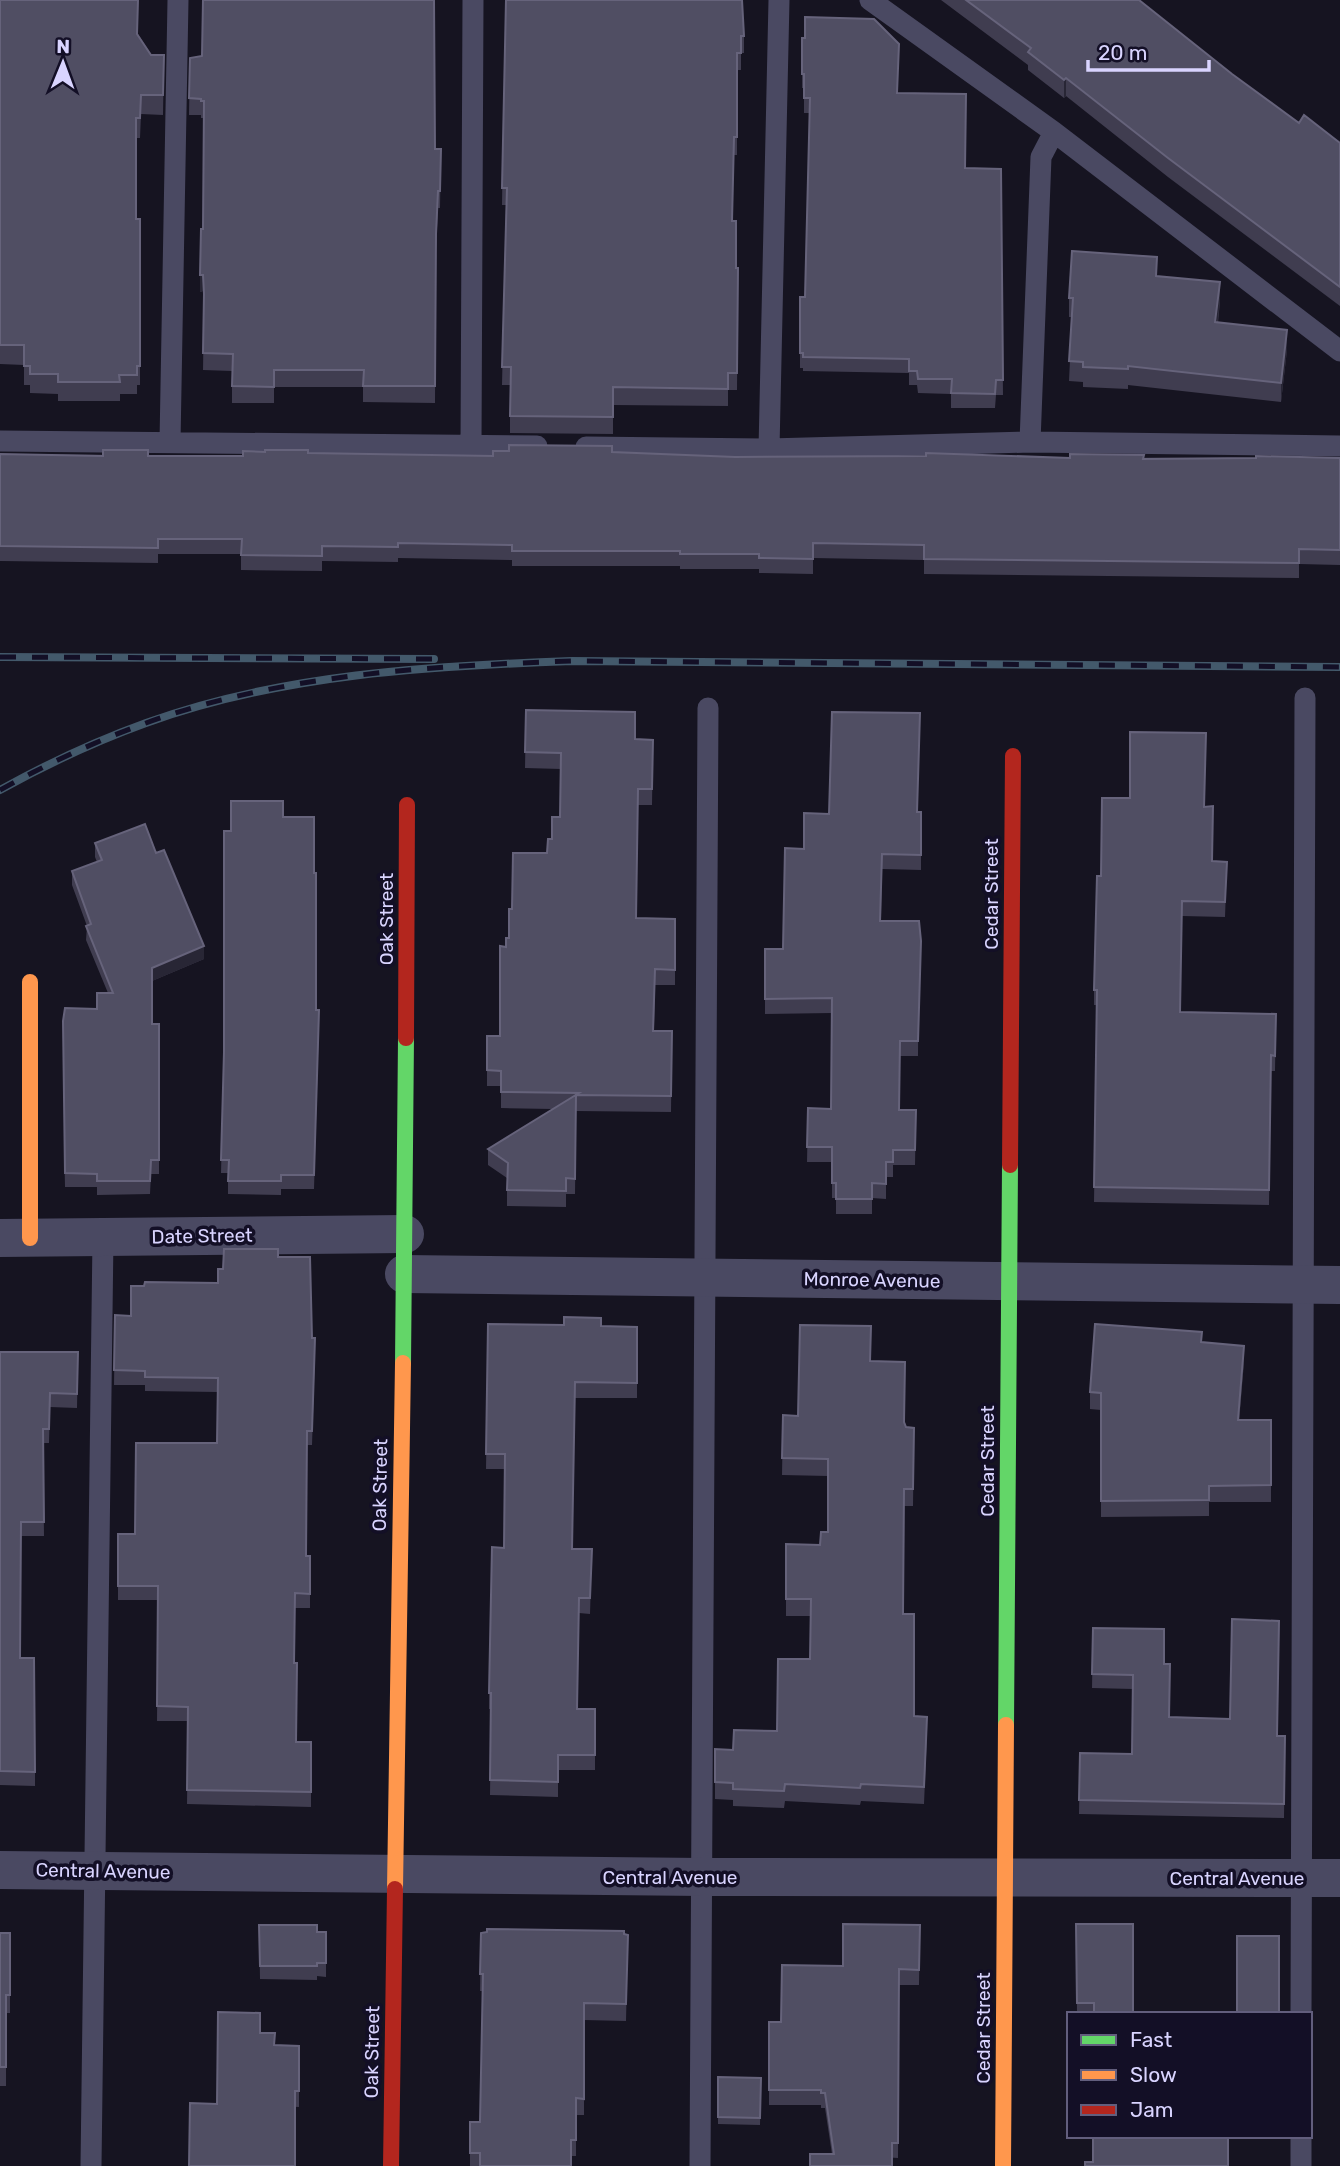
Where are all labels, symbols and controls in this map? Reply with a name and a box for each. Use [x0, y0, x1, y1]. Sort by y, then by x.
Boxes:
north arrow [28, 28, 98, 98]
scale bar [1088, 28, 1209, 72]
text: N [56, 35, 70, 58]
text: 20 m [1098, 40, 1147, 65]
street label: Cedar Street [980, 838, 1003, 950]
street label: Oak Street [375, 872, 398, 965]
street label: Date Street [151, 1224, 253, 1248]
street label: Monroe Avenue [803, 1267, 941, 1293]
street label: Cedar Street [976, 1405, 999, 1517]
street label: Oak Street [368, 1438, 392, 1531]
street label: Central Avenue [35, 1858, 171, 1884]
street label: Central Avenue [603, 1866, 737, 1889]
street label: Central Avenue [1170, 1867, 1304, 1890]
street label: Cedar Street [972, 1972, 995, 2084]
street label: Oak Street [360, 2005, 384, 2098]
legend [1067, 2012, 1312, 2138]
text: Fast [1130, 2027, 1172, 2052]
text: Slow [1130, 2062, 1177, 2087]
text: Jam [1130, 2097, 1174, 2122]

